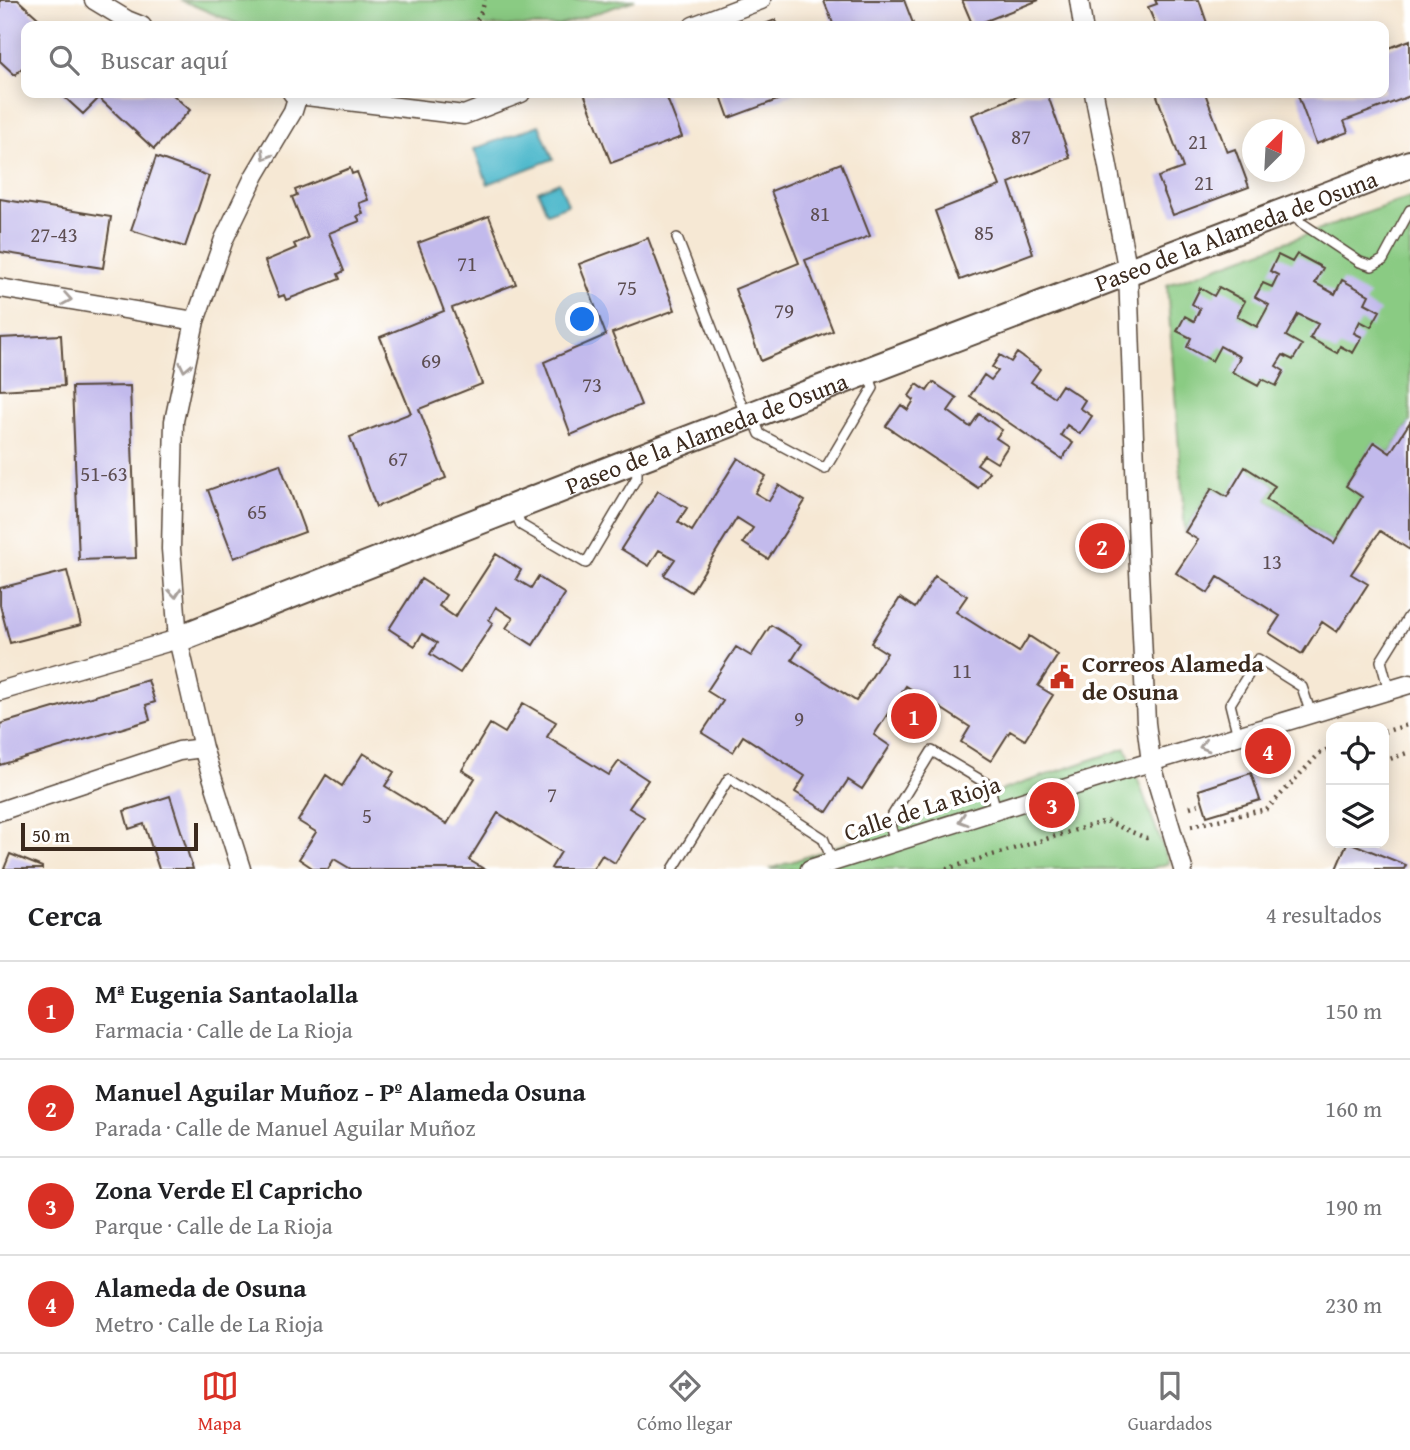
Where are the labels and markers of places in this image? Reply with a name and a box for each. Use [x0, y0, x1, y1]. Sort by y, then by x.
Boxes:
pin: 2 [1079, 520, 1125, 572]
place label: Correos Alameda de Osuna [1082, 646, 1264, 709]
public building icon: Correos Alameda de Osuna [1048, 663, 1076, 691]
pin: 1 [891, 690, 937, 742]
pin: 4 [1245, 725, 1291, 777]
pin: 3 [1029, 779, 1075, 831]

